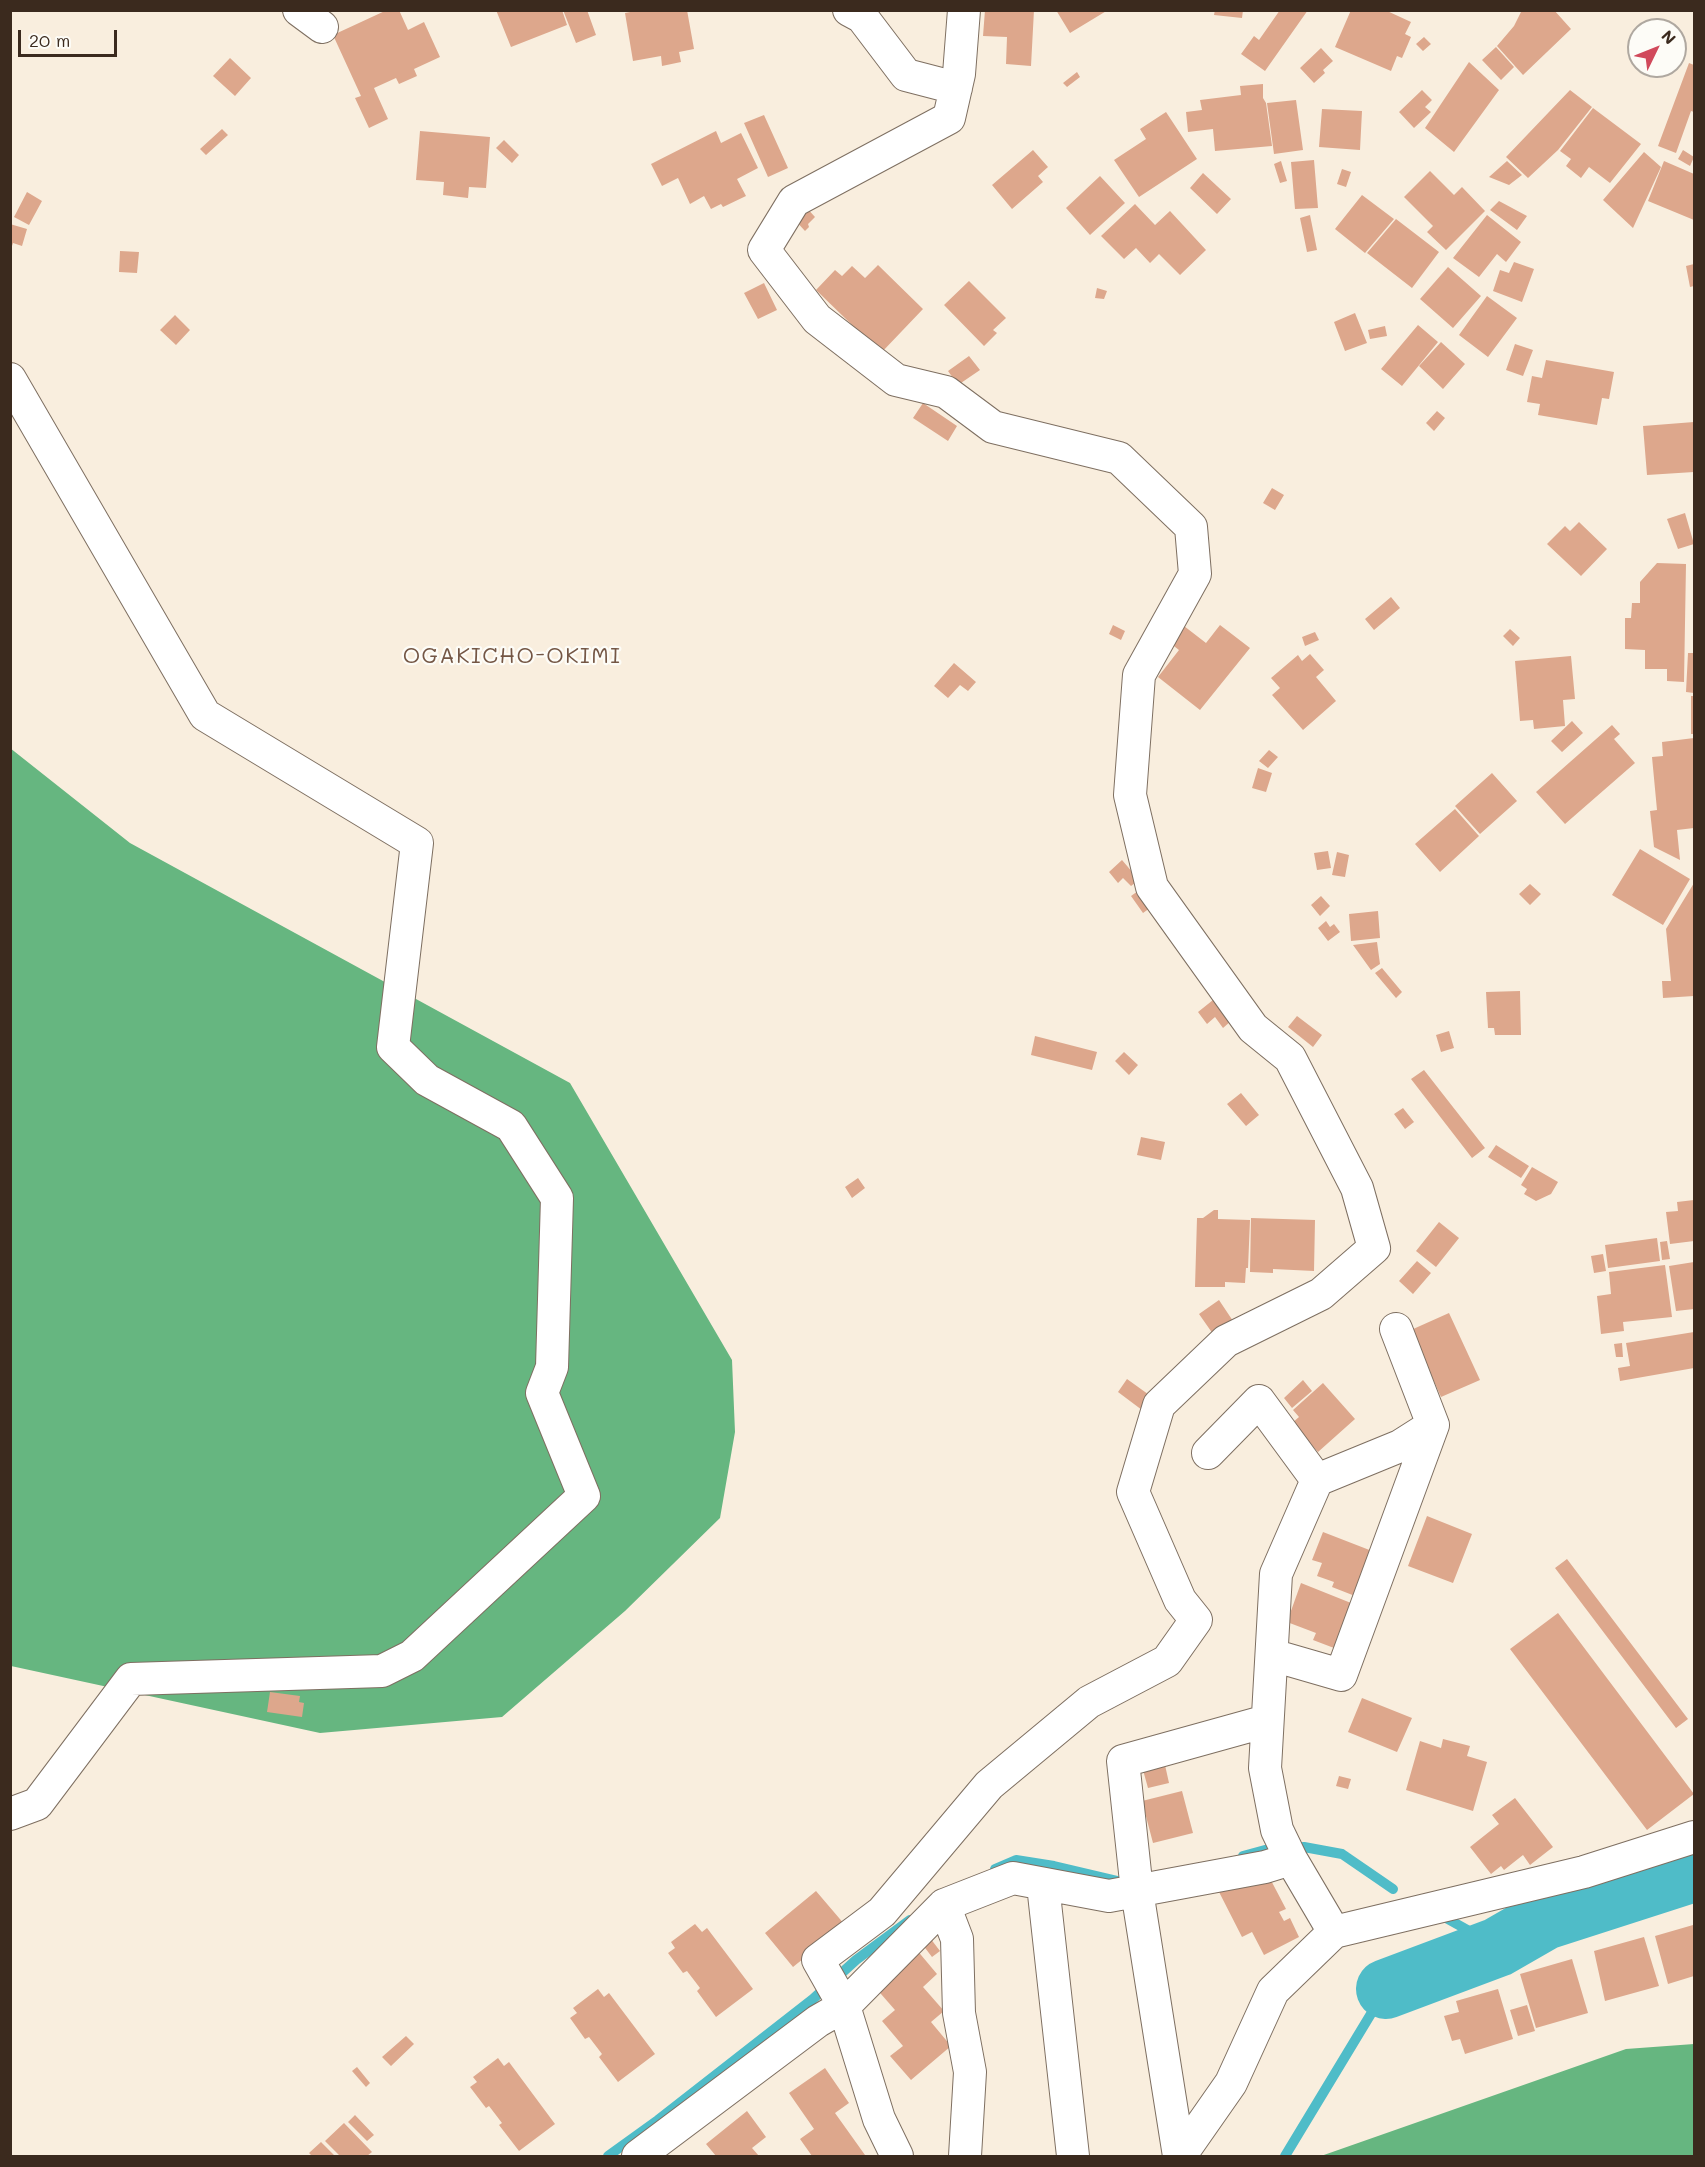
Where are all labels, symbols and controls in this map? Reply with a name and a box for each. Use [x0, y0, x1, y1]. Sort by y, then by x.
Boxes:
scale bar [21, 18, 120, 56]
north arrow [1627, 18, 1687, 78]
text: N [1657, 25, 1681, 48]
text: 20 m [29, 28, 70, 52]
district label: OGAKICHO-OKIMI [403, 643, 621, 669]

